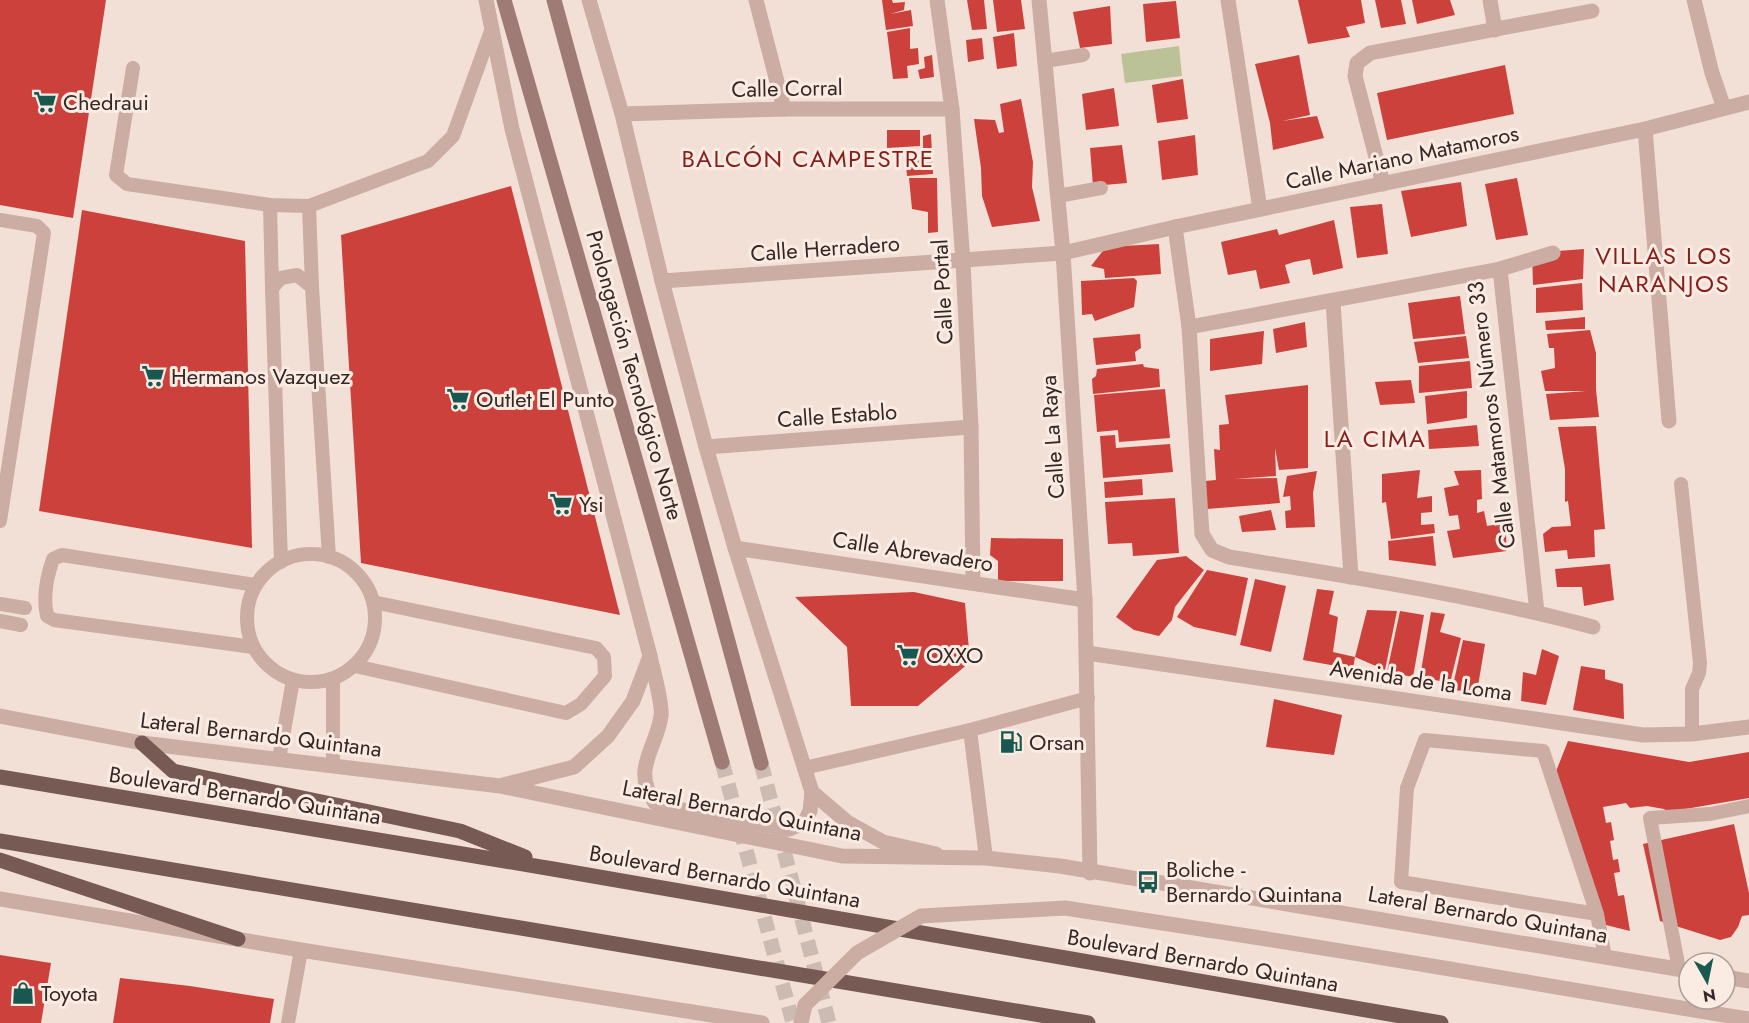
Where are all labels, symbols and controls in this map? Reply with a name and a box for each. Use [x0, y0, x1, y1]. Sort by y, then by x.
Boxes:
street label: Calle Corral [731, 71, 843, 105]
place label: Chedraui [63, 86, 149, 118]
supermarket icon: Chedraui [32, 89, 58, 115]
street label: Calle Mariano Matamoros [1282, 117, 1522, 197]
district label: BALCÓN CAMPESTRE [682, 141, 934, 176]
street label: Prolongación Tecnológico Norte [578, 226, 692, 524]
street label: Calle Herradero [749, 227, 901, 269]
street label: Calle Portal [923, 238, 961, 346]
district label: VILLAS LOS NARANJOS [1595, 238, 1733, 301]
street label: Calle Matamoros Número 33 [1459, 280, 1523, 550]
place label: Hermanos Vazquez [171, 360, 350, 392]
supermarket icon: Hermanos Vazquez [140, 363, 166, 389]
street label: Calle La Raya [1032, 374, 1072, 500]
place label: Outlet El Punto [476, 383, 614, 415]
supermarket icon: Outlet El Punto [445, 386, 471, 412]
street label: Calle Establo [776, 395, 898, 435]
district label: LA CIMA [1324, 421, 1426, 456]
place label: Ysi [579, 488, 604, 520]
supermarket icon: Ysi [548, 491, 574, 517]
street label: Calle Abrevadero [830, 522, 996, 580]
place label: OXXO [926, 639, 983, 671]
supermarket icon: OXXO [895, 642, 921, 668]
street label: Avenida de la Loma [1328, 651, 1514, 709]
street label: Lateral Bernardo Quintana [138, 703, 384, 765]
place label: Orsan [1029, 726, 1085, 758]
fuel station icon: Orsan [998, 729, 1024, 755]
street label: Boulevard Bernardo Quintana [107, 758, 383, 832]
street label: Lateral Bernardo Quintana [620, 771, 864, 849]
street label: Boulevard Bernardo Quintana [587, 836, 863, 916]
place label: Boliche - Bernardo Quintana [1166, 853, 1342, 910]
bus stop icon: Boliche - Bernardo Quintana [1135, 869, 1161, 895]
street label: Lateral Bernardo Quintana [1366, 877, 1610, 951]
street label: Boulevard Bernardo Quintana [1065, 920, 1341, 1000]
north arrow [1677, 951, 1737, 1011]
place label: Toyota [41, 977, 98, 1009]
shop icon: Toyota [10, 980, 36, 1006]
text: N [1701, 983, 1717, 1008]

